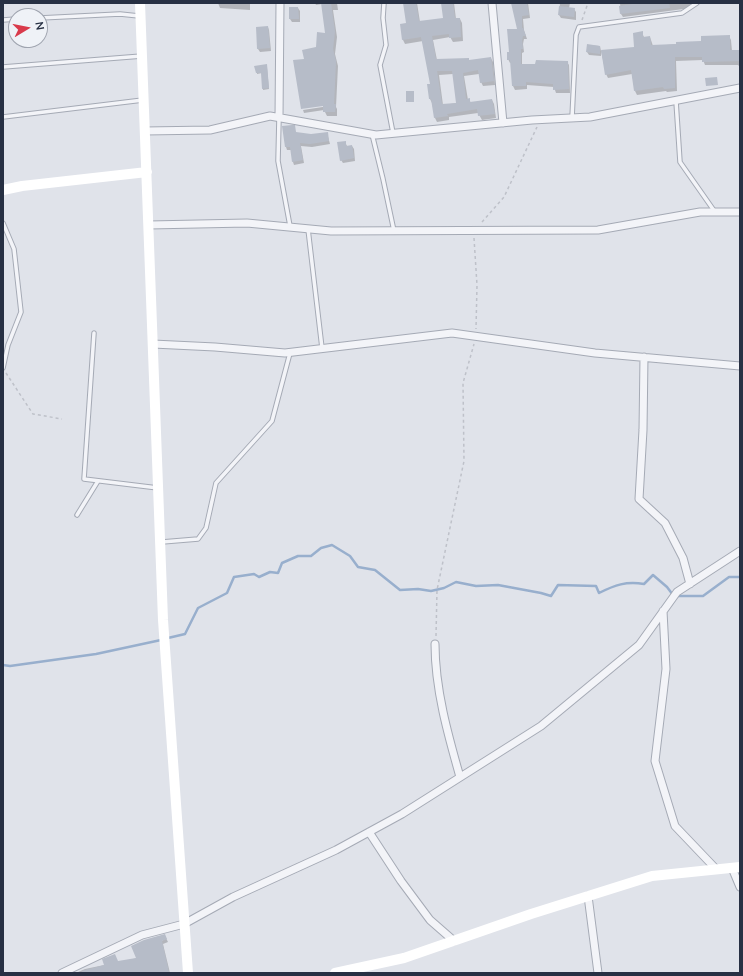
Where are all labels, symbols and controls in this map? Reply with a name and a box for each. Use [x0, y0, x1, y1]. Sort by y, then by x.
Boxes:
north arrow [8, 8, 48, 48]
text: N [31, 21, 47, 31]

